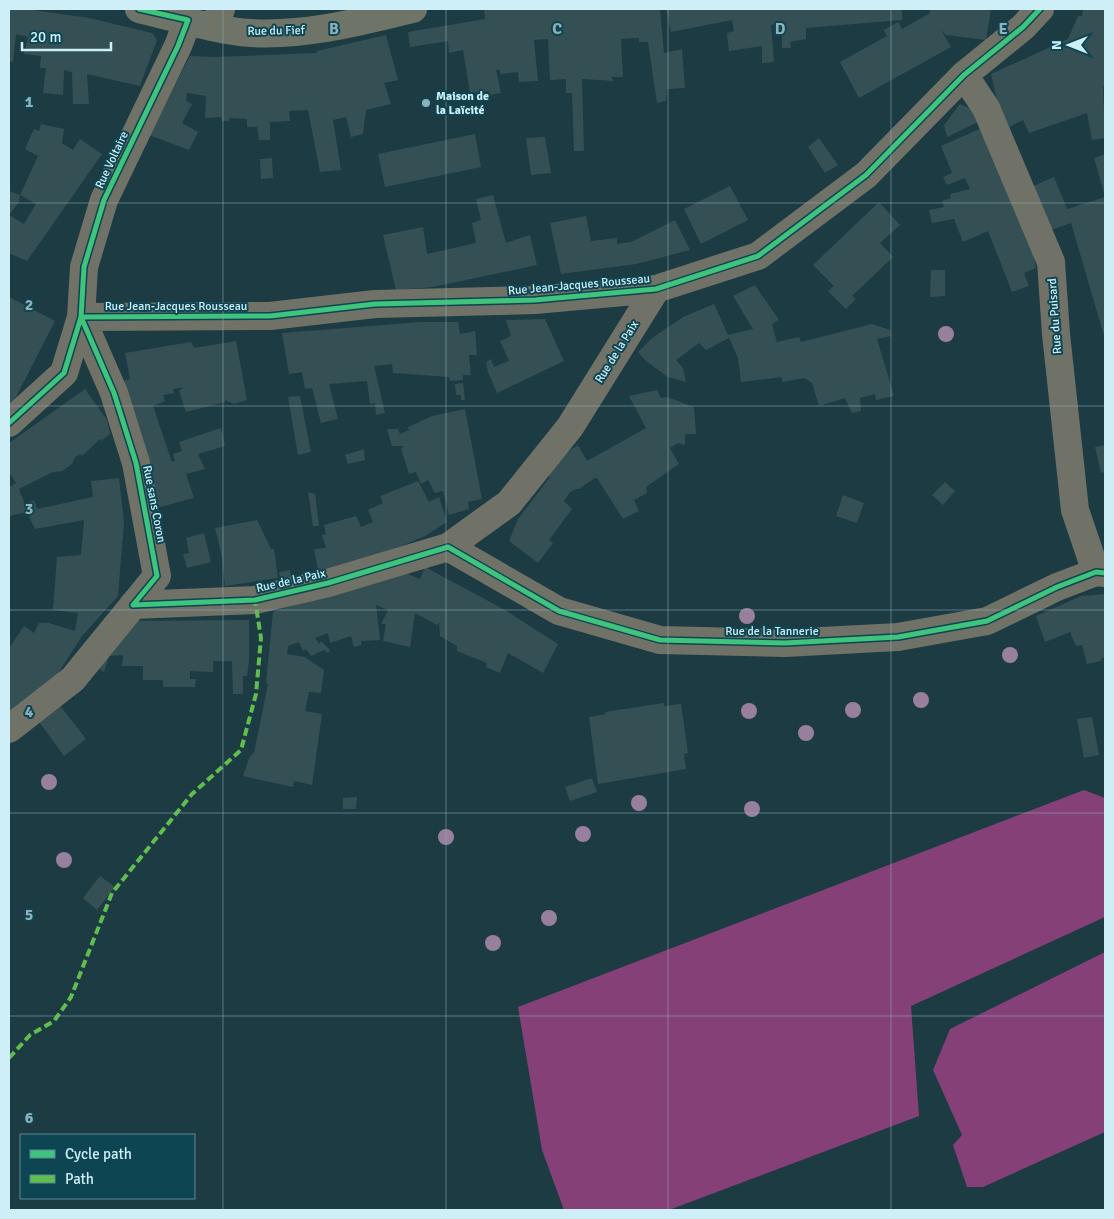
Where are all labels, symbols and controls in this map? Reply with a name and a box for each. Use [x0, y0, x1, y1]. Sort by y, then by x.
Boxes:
text: B [329, 19, 339, 39]
text: C [552, 19, 562, 39]
text: D [775, 19, 786, 39]
text: E [998, 19, 1008, 39]
scale bar [22, 20, 111, 52]
north arrow [1044, 20, 1094, 70]
street label: Rue du Fief [247, 23, 306, 39]
text: 20 m [30, 28, 61, 46]
text: N [1048, 40, 1065, 50]
place label: Maison de la Laïcité [436, 89, 489, 118]
text: 1 [25, 92, 34, 112]
marker: Maison de la Laïcité [420, 97, 432, 109]
street label: Rue Voltaire [92, 129, 132, 191]
street label: Rue Jean-Jacques Rousseau [507, 271, 651, 299]
street label: Rue du Puisard [1045, 278, 1065, 354]
text: 2 [25, 295, 33, 315]
street label: Rue Jean-Jacques Rousseau [105, 299, 247, 314]
street label: Rue de la Paix [592, 318, 642, 386]
street label: Rue sans Coron [139, 464, 169, 544]
text: 3 [25, 499, 33, 519]
street label: Rue de la Paix [255, 566, 328, 596]
street label: Rue de la Tannerie [725, 624, 819, 639]
text: 4 [25, 702, 34, 722]
text: 5 [25, 905, 33, 925]
text: 6 [25, 1108, 34, 1128]
legend [20, 1134, 195, 1199]
text: Cycle path [65, 1145, 132, 1163]
text: Path [65, 1170, 94, 1188]

